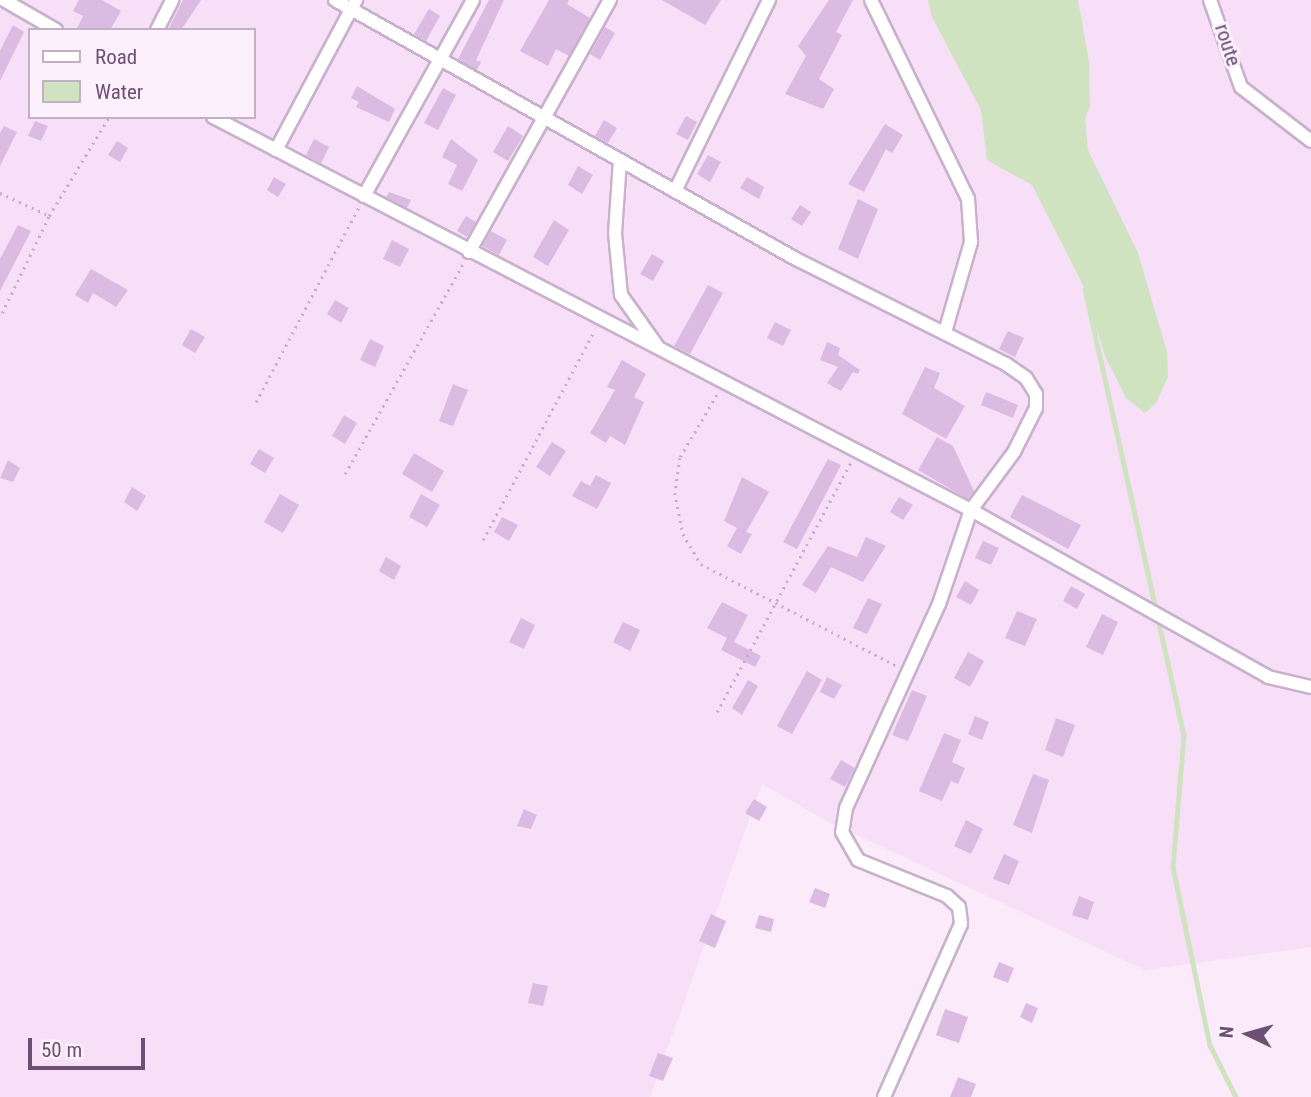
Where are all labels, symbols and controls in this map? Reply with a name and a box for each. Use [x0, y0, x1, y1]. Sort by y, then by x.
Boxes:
street label: route [1209, 21, 1247, 69]
legend [28, 28, 256, 119]
text: Road [95, 45, 137, 69]
text: Water [95, 80, 143, 104]
north arrow [1213, 999, 1283, 1069]
scale bar [32, 1024, 149, 1068]
text: N [1215, 1025, 1239, 1039]
text: 50 m [41, 1038, 82, 1062]

